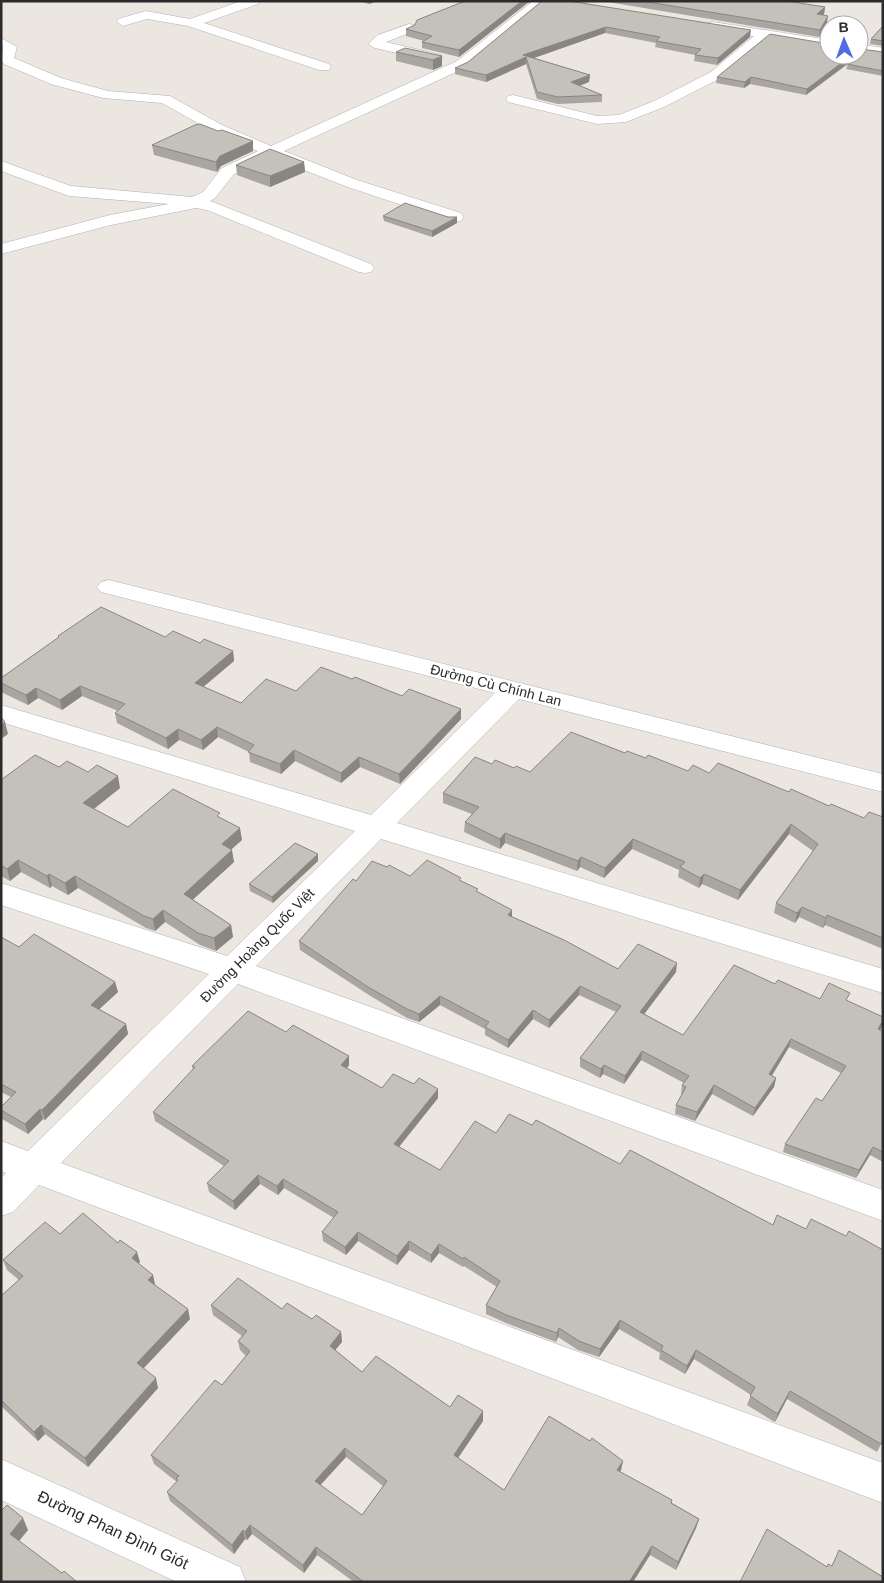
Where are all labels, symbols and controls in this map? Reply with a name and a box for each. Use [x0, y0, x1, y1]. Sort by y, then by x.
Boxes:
north arrow [819, 15, 869, 65]
text: B [838, 19, 849, 35]
street label: Đường Cù Chính Lan [429, 661, 563, 709]
street label: Đường Hoàng Quốc Việt [197, 885, 317, 1005]
street label: Đường Phan Đình Giót [35, 1488, 192, 1573]

